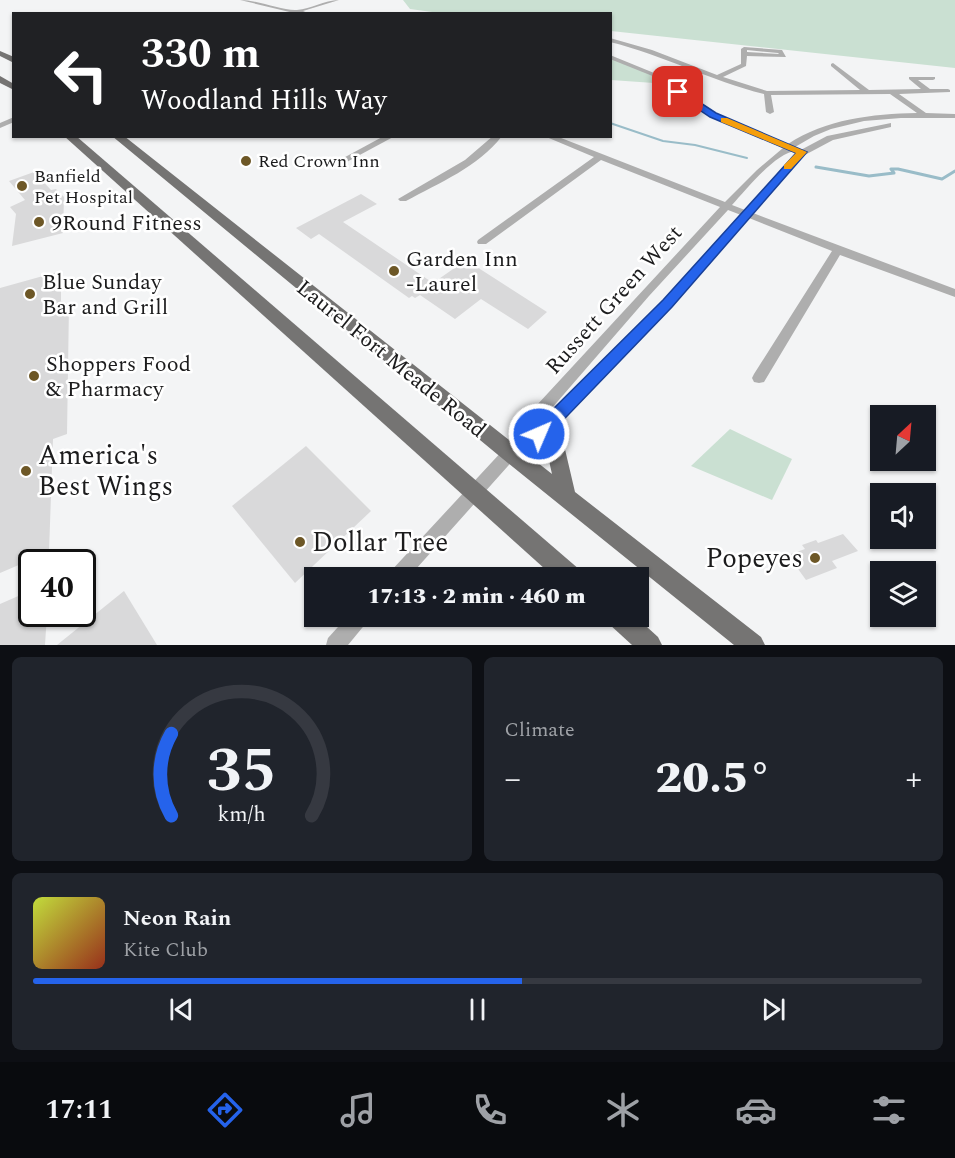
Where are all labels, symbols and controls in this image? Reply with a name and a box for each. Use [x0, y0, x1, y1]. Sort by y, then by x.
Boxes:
text: 330 m [141, 23, 260, 86]
icon: left [42, 36, 120, 114]
pin [652, 66, 703, 117]
icon: arrive [661, 75, 694, 108]
text: Woodland Hills Way [141, 80, 387, 122]
place label: Red Crown Inn [258, 148, 380, 175]
marker: Red Crown Inn [239, 154, 253, 168]
place label: Banfield Pet Hospital [34, 163, 133, 211]
marker: Banfield Pet Hospital [15, 179, 29, 193]
place label: 9Round Fitness [51, 207, 202, 240]
marker: 9Round Fitness [32, 215, 46, 229]
street label: Russett Green West [538, 218, 691, 382]
place label: Garden Inn -Laurel [406, 243, 518, 301]
marker: Garden Inn -Laurel [387, 264, 401, 278]
place label: Blue Sunday Bar and Grill [42, 266, 168, 324]
street label: Laurel Fort Meade Road [289, 272, 493, 446]
marker: Blue Sunday Bar and Grill [23, 287, 37, 301]
place label: Shoppers Food & Pharmacy [46, 348, 191, 406]
marker: Shoppers Food & Pharmacy [27, 369, 41, 383]
position arrow [507, 402, 571, 466]
north arrow [870, 405, 936, 471]
map controls [870, 405, 936, 627]
place label: America's Best Wings [38, 435, 173, 508]
marker: America's Best Wings [19, 464, 33, 478]
button: sound [870, 483, 936, 549]
place label: Dollar Tree [312, 522, 448, 564]
marker: Dollar Tree [293, 535, 307, 549]
place label: Popeyes [706, 538, 803, 580]
speed limit sign: 40 [18, 549, 96, 627]
marker: Popeyes [808, 551, 822, 565]
button: layers [870, 561, 936, 627]
text: 17:13 · 2 min · 460 m [367, 580, 586, 613]
text: Climate [505, 715, 575, 745]
text: 35 [207, 724, 277, 819]
text: 20.5° [655, 744, 771, 813]
text: − [505, 754, 521, 804]
text: + [905, 754, 922, 804]
text: km/h [218, 798, 266, 831]
text: Neon Rain [123, 902, 231, 935]
text: Kite Club [123, 935, 208, 965]
icon: previous [165, 993, 198, 1026]
icon: pause [461, 993, 494, 1026]
icon: next [757, 993, 790, 1026]
text: 17:11 [45, 1089, 113, 1131]
icon: directions [204, 1089, 246, 1131]
icon: music [337, 1089, 379, 1131]
icon: phone [469, 1089, 511, 1131]
icon: climate [602, 1089, 644, 1131]
icon: car [735, 1089, 777, 1131]
icon: filters [868, 1089, 910, 1131]

